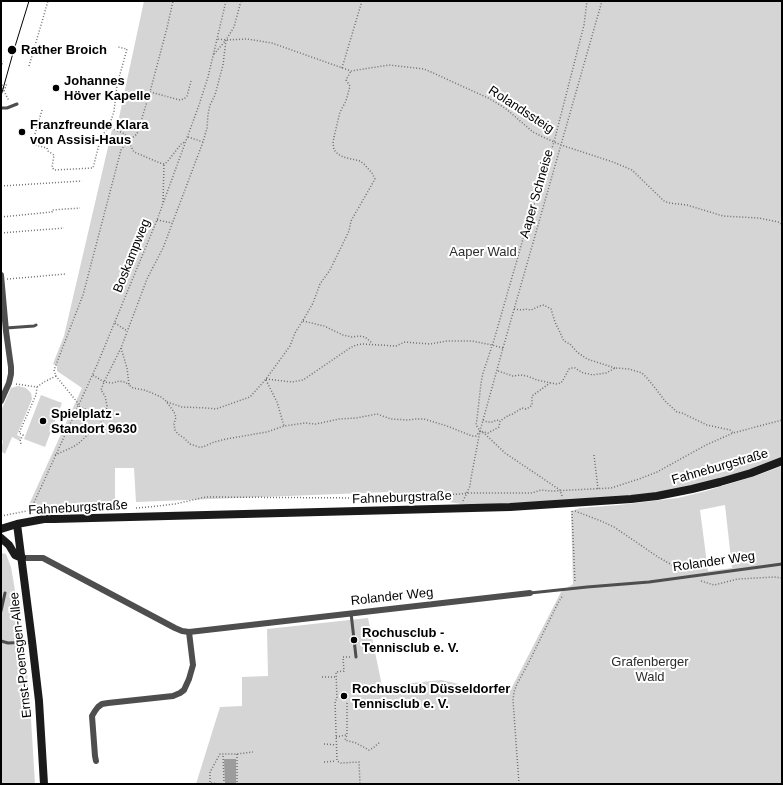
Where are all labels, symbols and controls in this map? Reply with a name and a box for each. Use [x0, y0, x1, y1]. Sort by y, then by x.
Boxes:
place label: Rather Broich [21, 42, 107, 58]
marker: Rather Broich [6, 44, 18, 56]
place label: Johannes Höver Kapelle [64, 73, 151, 104]
marker: Johannes Höver Kapelle [51, 83, 61, 93]
street label: Rolandssteig [485, 83, 557, 137]
place label: Franzfreunde Klara von Assisi-Haus [30, 117, 148, 148]
marker: Franzfreunde Klara von Assisi-Haus [17, 127, 27, 137]
street label: Aaper Schneise [517, 148, 557, 240]
street label: Boskampweg [110, 217, 154, 295]
park label: Aaper Wald [449, 244, 517, 260]
place label: Spielplatz - Standort 9630 [51, 406, 137, 437]
marker: Spielplatz - Standort 9630 [38, 416, 48, 426]
street label: Fahneburgstraße [670, 446, 770, 488]
street label: Fahneburgstraße [352, 488, 452, 508]
street label: Fahneburgstraße [28, 498, 128, 518]
street label: Rolander Weg [672, 549, 756, 575]
street label: Rolander Weg [350, 585, 434, 609]
street label: Ernst-Poensgen-Allee [7, 591, 35, 719]
place label: Rochusclub - Tennisclub e. V. [362, 625, 459, 656]
marker: Rochusclub - Tennisclub e. V. [349, 635, 359, 645]
park label: Grafenberger Wald [611, 654, 689, 685]
place label: Rochusclub Düsseldorfer Tennisclub e. V. [352, 681, 510, 712]
marker: Rochusclub Düsseldorfer Tennisclub e. V. [339, 691, 349, 701]

